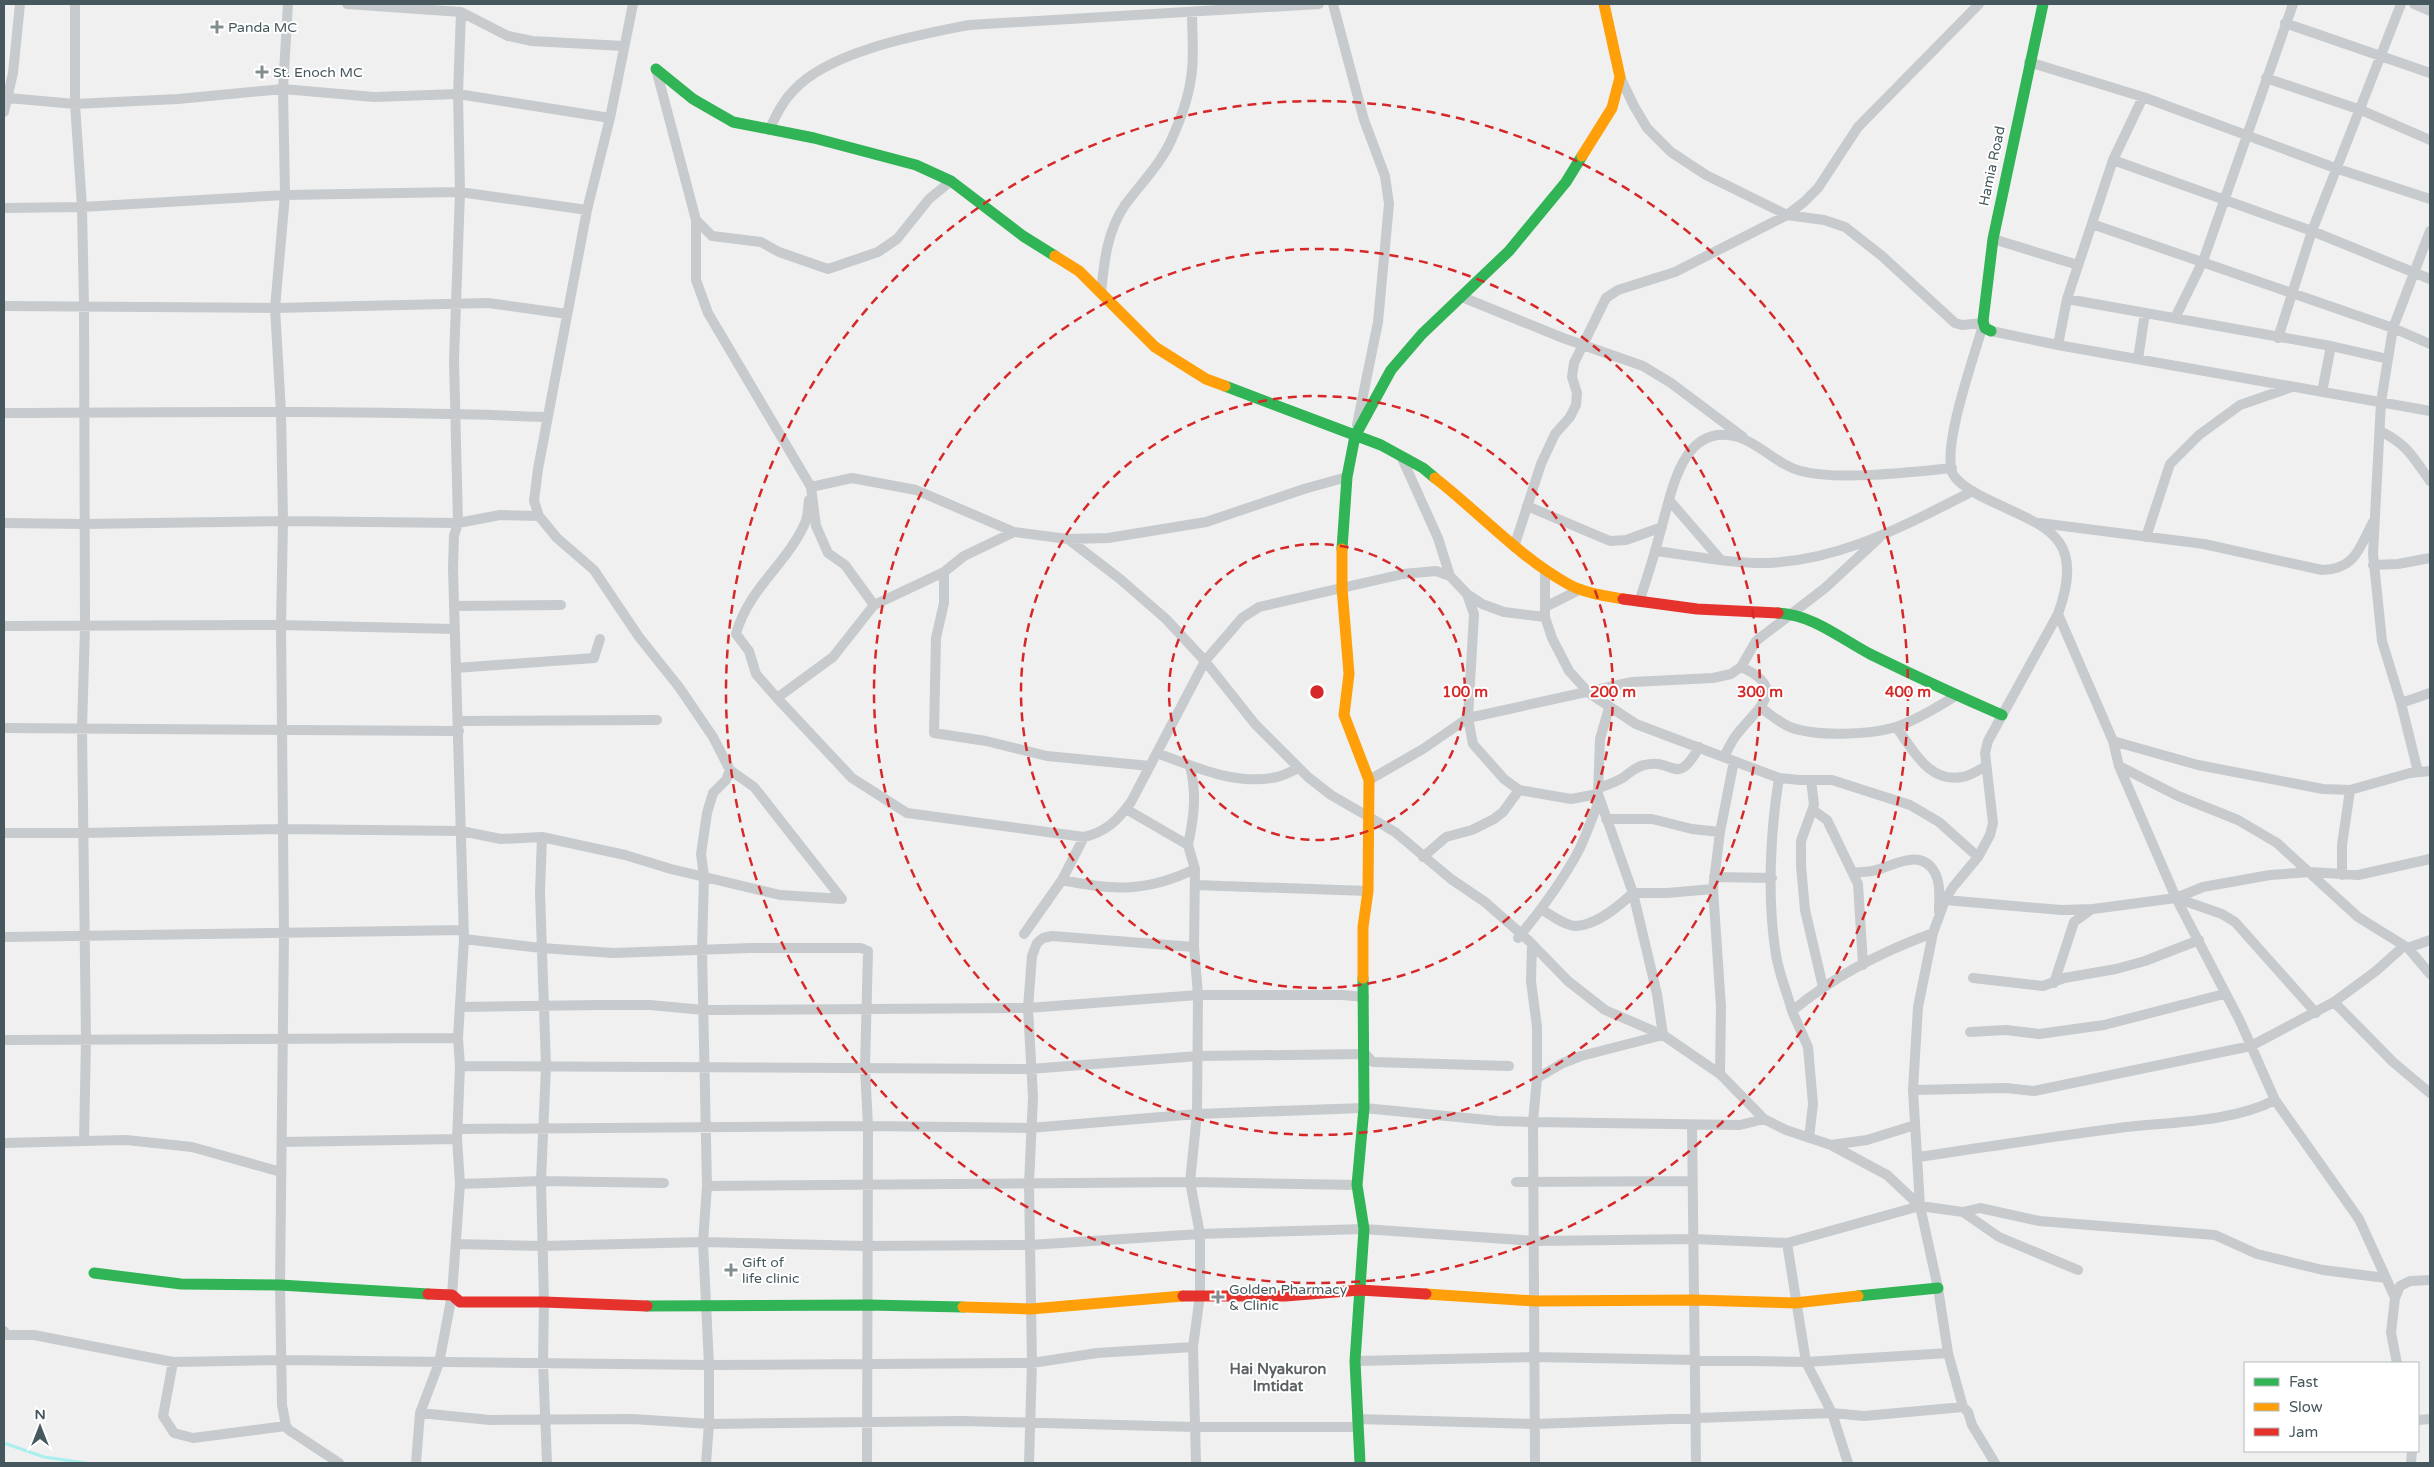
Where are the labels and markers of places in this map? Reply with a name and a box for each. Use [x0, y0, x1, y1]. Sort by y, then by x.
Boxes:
place label: Panda MC [228, 19, 297, 36]
marker: Panda MC [210, 20, 224, 34]
place label: St. Enoch MC [273, 64, 363, 81]
marker: St. Enoch MC [255, 65, 269, 79]
centre of rings [1308, 683, 1326, 701]
place label: Gift of life clinic [742, 1254, 799, 1287]
marker: Gift of life clinic [724, 1263, 738, 1277]
place label: Golden Pharmacy & Clinic [1229, 1281, 1348, 1314]
marker: Golden Pharmacy & Clinic [1211, 1290, 1225, 1304]

